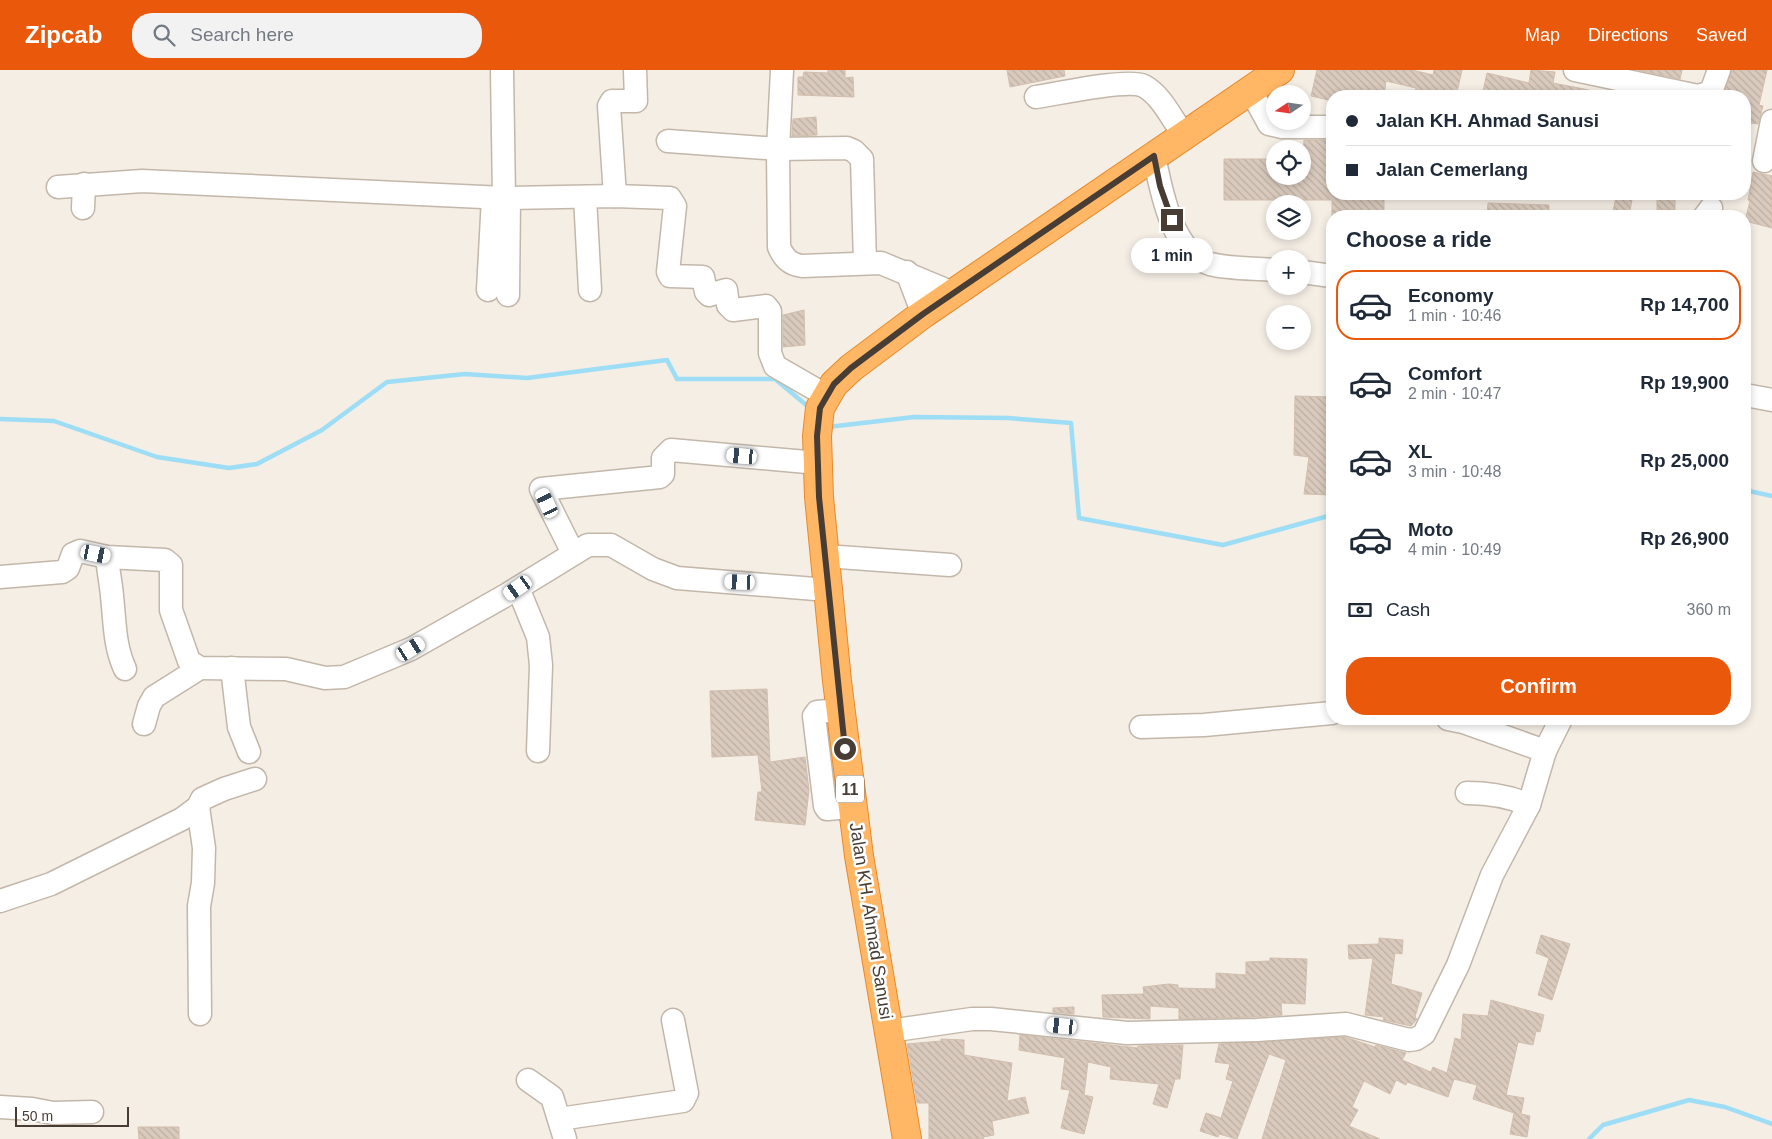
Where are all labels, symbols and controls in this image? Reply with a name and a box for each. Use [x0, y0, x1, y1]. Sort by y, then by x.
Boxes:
search box [132, 13, 482, 58]
text: Zipcab [25, 21, 102, 48]
icon: search [150, 21, 178, 49]
text: Search here [190, 24, 294, 45]
text: Map [1525, 25, 1560, 45]
text: Directions [1588, 25, 1668, 45]
text: Saved [1696, 25, 1747, 45]
north arrow [1266, 85, 1311, 130]
map controls [1266, 85, 1311, 350]
text: Jalan KH. Ahmad Sanusi [1376, 110, 1599, 131]
button: locate [1266, 140, 1311, 185]
text: Jalan Cemerlang [1376, 159, 1528, 180]
button: layers [1266, 195, 1311, 240]
route end [1161, 209, 1183, 231]
text: Choose a ride [1346, 227, 1491, 252]
callout: 1 min [1131, 238, 1213, 272]
text: 1 min [1151, 247, 1193, 264]
button: + [1266, 250, 1311, 295]
icon: car [1348, 283, 1393, 328]
text: Economy [1408, 285, 1494, 306]
text: Rp 14,700 [1640, 294, 1729, 315]
button: − [1266, 305, 1311, 350]
text: 1 min · 10:46 [1408, 307, 1501, 324]
icon: car [1348, 361, 1393, 406]
text: Comfort [1408, 363, 1482, 384]
text: Rp 19,900 [1640, 372, 1729, 393]
text: 2 min · 10:47 [1408, 385, 1501, 402]
icon: car [1348, 439, 1393, 484]
text: XL [1408, 441, 1432, 462]
car [726, 447, 757, 465]
text: Rp 25,000 [1640, 450, 1729, 471]
text: 3 min · 10:48 [1408, 463, 1501, 480]
car [533, 486, 560, 520]
icon: car [1348, 517, 1393, 562]
text: Moto [1408, 519, 1453, 540]
text: Rp 26,900 [1640, 528, 1729, 549]
text: 4 min · 10:49 [1408, 541, 1501, 558]
car [79, 544, 112, 564]
car [501, 573, 534, 603]
car [724, 574, 755, 590]
icon: cash [1346, 596, 1374, 624]
text: Cash [1386, 599, 1430, 620]
text: 360 m [1687, 601, 1731, 618]
car [394, 635, 427, 663]
button: Confirm [1346, 657, 1731, 715]
route start [834, 738, 856, 760]
road number: 11 [836, 776, 864, 802]
street label: Jalan KH. Ahmad Sanusi [846, 821, 896, 1021]
car [1046, 1017, 1077, 1035]
scale bar [15, 1104, 129, 1127]
text: 50 m [22, 1108, 53, 1124]

